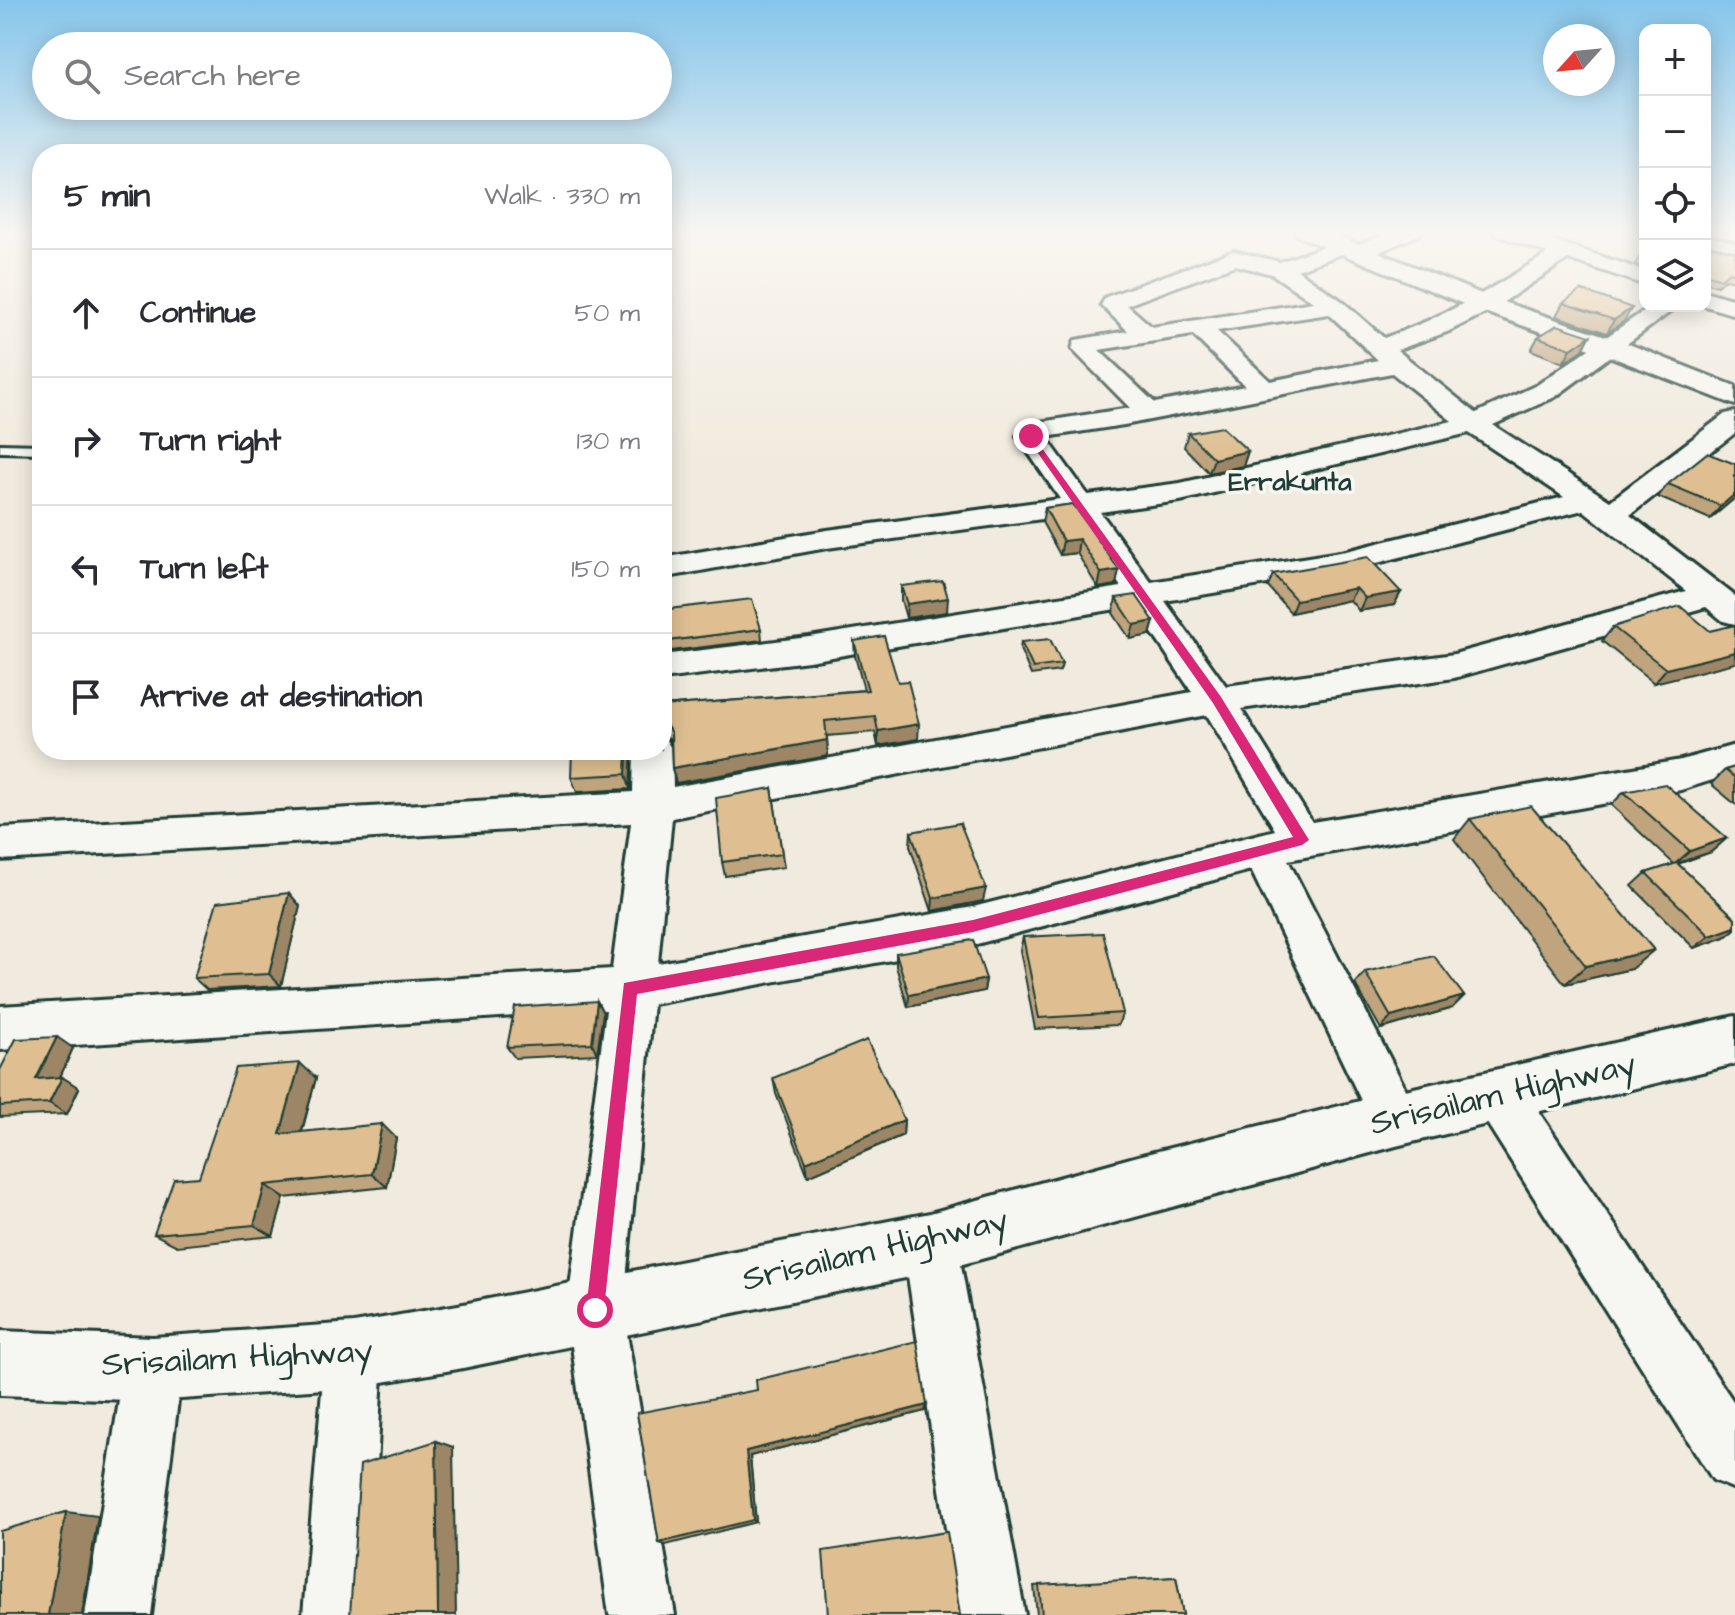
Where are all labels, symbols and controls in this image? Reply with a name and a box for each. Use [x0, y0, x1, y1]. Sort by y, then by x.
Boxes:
north arrow [1543, 24, 1615, 96]
map controls [1639, 24, 1711, 312]
button: + [1639, 24, 1711, 96]
search box [32, 32, 672, 120]
icon: search [60, 54, 104, 98]
text: Search here [124, 55, 301, 97]
button: − [1639, 96, 1711, 168]
button: locate [1639, 168, 1711, 240]
text: 5 min [64, 172, 150, 220]
text: Walk · 330 m [484, 178, 640, 214]
button: layers [1639, 240, 1711, 312]
icon: ahead [64, 291, 108, 335]
text: Continue [140, 292, 256, 334]
text: 50 m [575, 295, 640, 331]
route end [1013, 418, 1049, 454]
icon: right [64, 419, 108, 463]
text: Turn right [140, 420, 281, 462]
text: 130 m [576, 423, 640, 459]
district label: Errakunta [1228, 464, 1352, 500]
icon: left [64, 547, 108, 591]
text: Turn left [140, 548, 268, 590]
text: 150 m [571, 551, 640, 587]
icon: arrive [64, 675, 108, 719]
text: Arrive at destination [140, 676, 422, 718]
street label: Srisailam Highway [1365, 1040, 1641, 1149]
street label: Srisailam Highway [737, 1196, 1013, 1305]
route start [577, 1292, 613, 1328]
street label: Srisailam Highway [100, 1327, 374, 1390]

